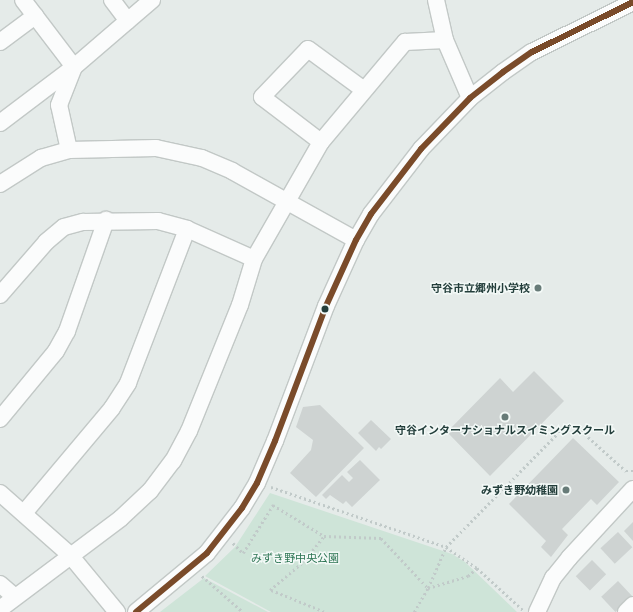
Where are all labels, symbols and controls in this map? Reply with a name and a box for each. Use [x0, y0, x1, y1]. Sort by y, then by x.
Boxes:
place label: 守谷市立郷州小学校 [431, 281, 530, 295]
marker: 守谷市立郷州小学校 [533, 283, 543, 293]
unlabelled marker [320, 304, 330, 314]
marker: 守谷インターナショナルスイミングスクール [500, 412, 510, 422]
place label: 守谷インターナショナルスイミングスクール [395, 423, 615, 437]
place label: みずき野幼稚園 [481, 483, 558, 497]
marker: みずき野幼稚園 [561, 485, 571, 495]
park label: みずき野中央公園 [251, 551, 339, 565]

